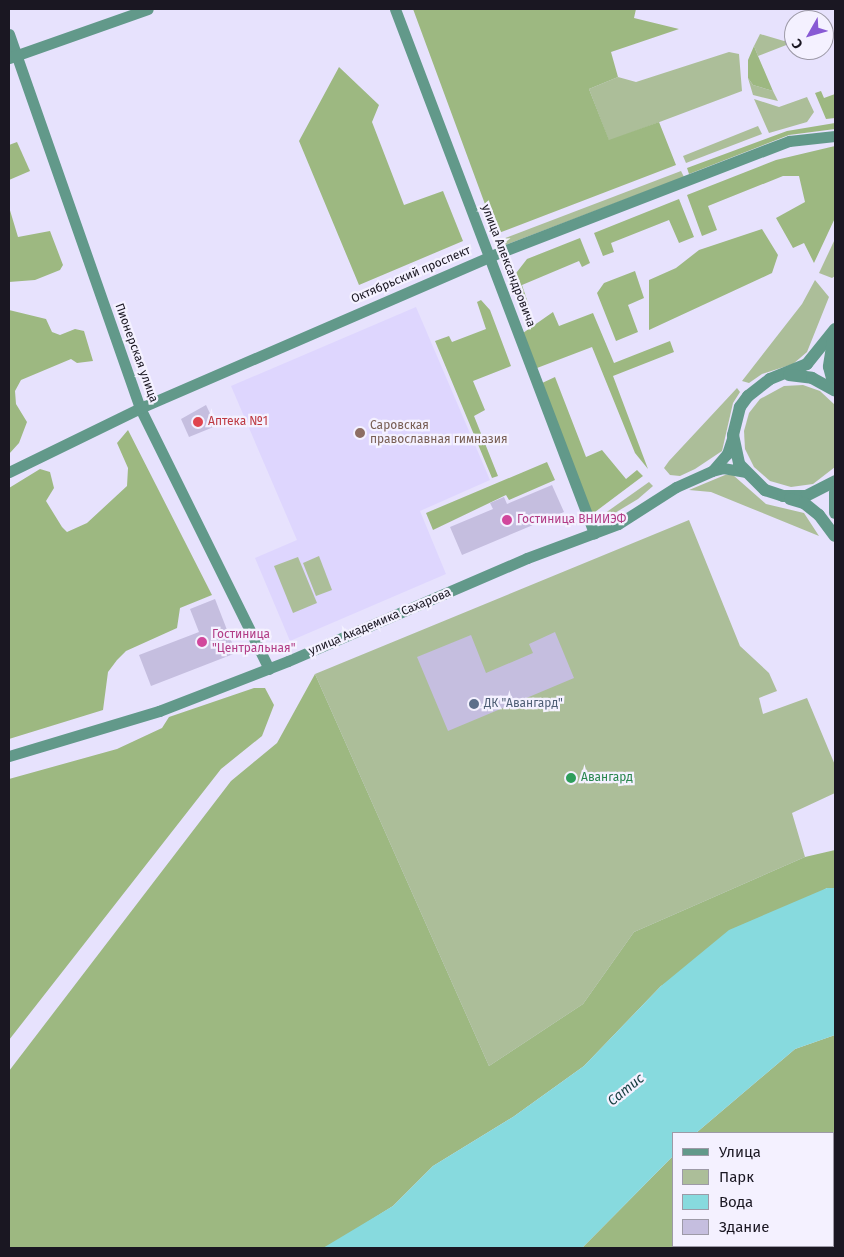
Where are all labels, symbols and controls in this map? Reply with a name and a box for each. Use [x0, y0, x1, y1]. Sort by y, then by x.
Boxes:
north arrow [784, 10, 834, 60]
text: С [788, 36, 807, 52]
street label: улица Александровича [478, 203, 538, 329]
street label: Октябрьский проспект [349, 243, 473, 307]
street label: Пионерская улица [111, 301, 161, 405]
place label: Аптека №1 [208, 415, 268, 429]
marker: Аптека №1 [192, 416, 204, 428]
place label: Саровская православная гимназия [370, 419, 508, 447]
marker: Саровская православная гимназия [354, 427, 366, 439]
place label: Гостиница ВНИИЭФ [517, 513, 626, 527]
marker: Гостиница ВНИИЭФ [501, 514, 513, 526]
street label: улица Академика Сахарова [307, 586, 453, 658]
place label: Гостиница "Центральная" [212, 628, 296, 656]
marker: Гостиница "Центральная" [196, 636, 208, 648]
place label: ДК "Авангард" [484, 697, 563, 711]
marker: ДК "Авангард" [468, 698, 480, 710]
place label: Авангард [581, 771, 633, 785]
marker: Авангард [565, 772, 577, 784]
water label: Сатис [604, 1070, 648, 1110]
legend [672, 1132, 834, 1247]
text: Улица [719, 1143, 761, 1161]
text: Парк [719, 1168, 754, 1186]
text: Вода [719, 1193, 753, 1211]
text: Здание [719, 1218, 769, 1236]

